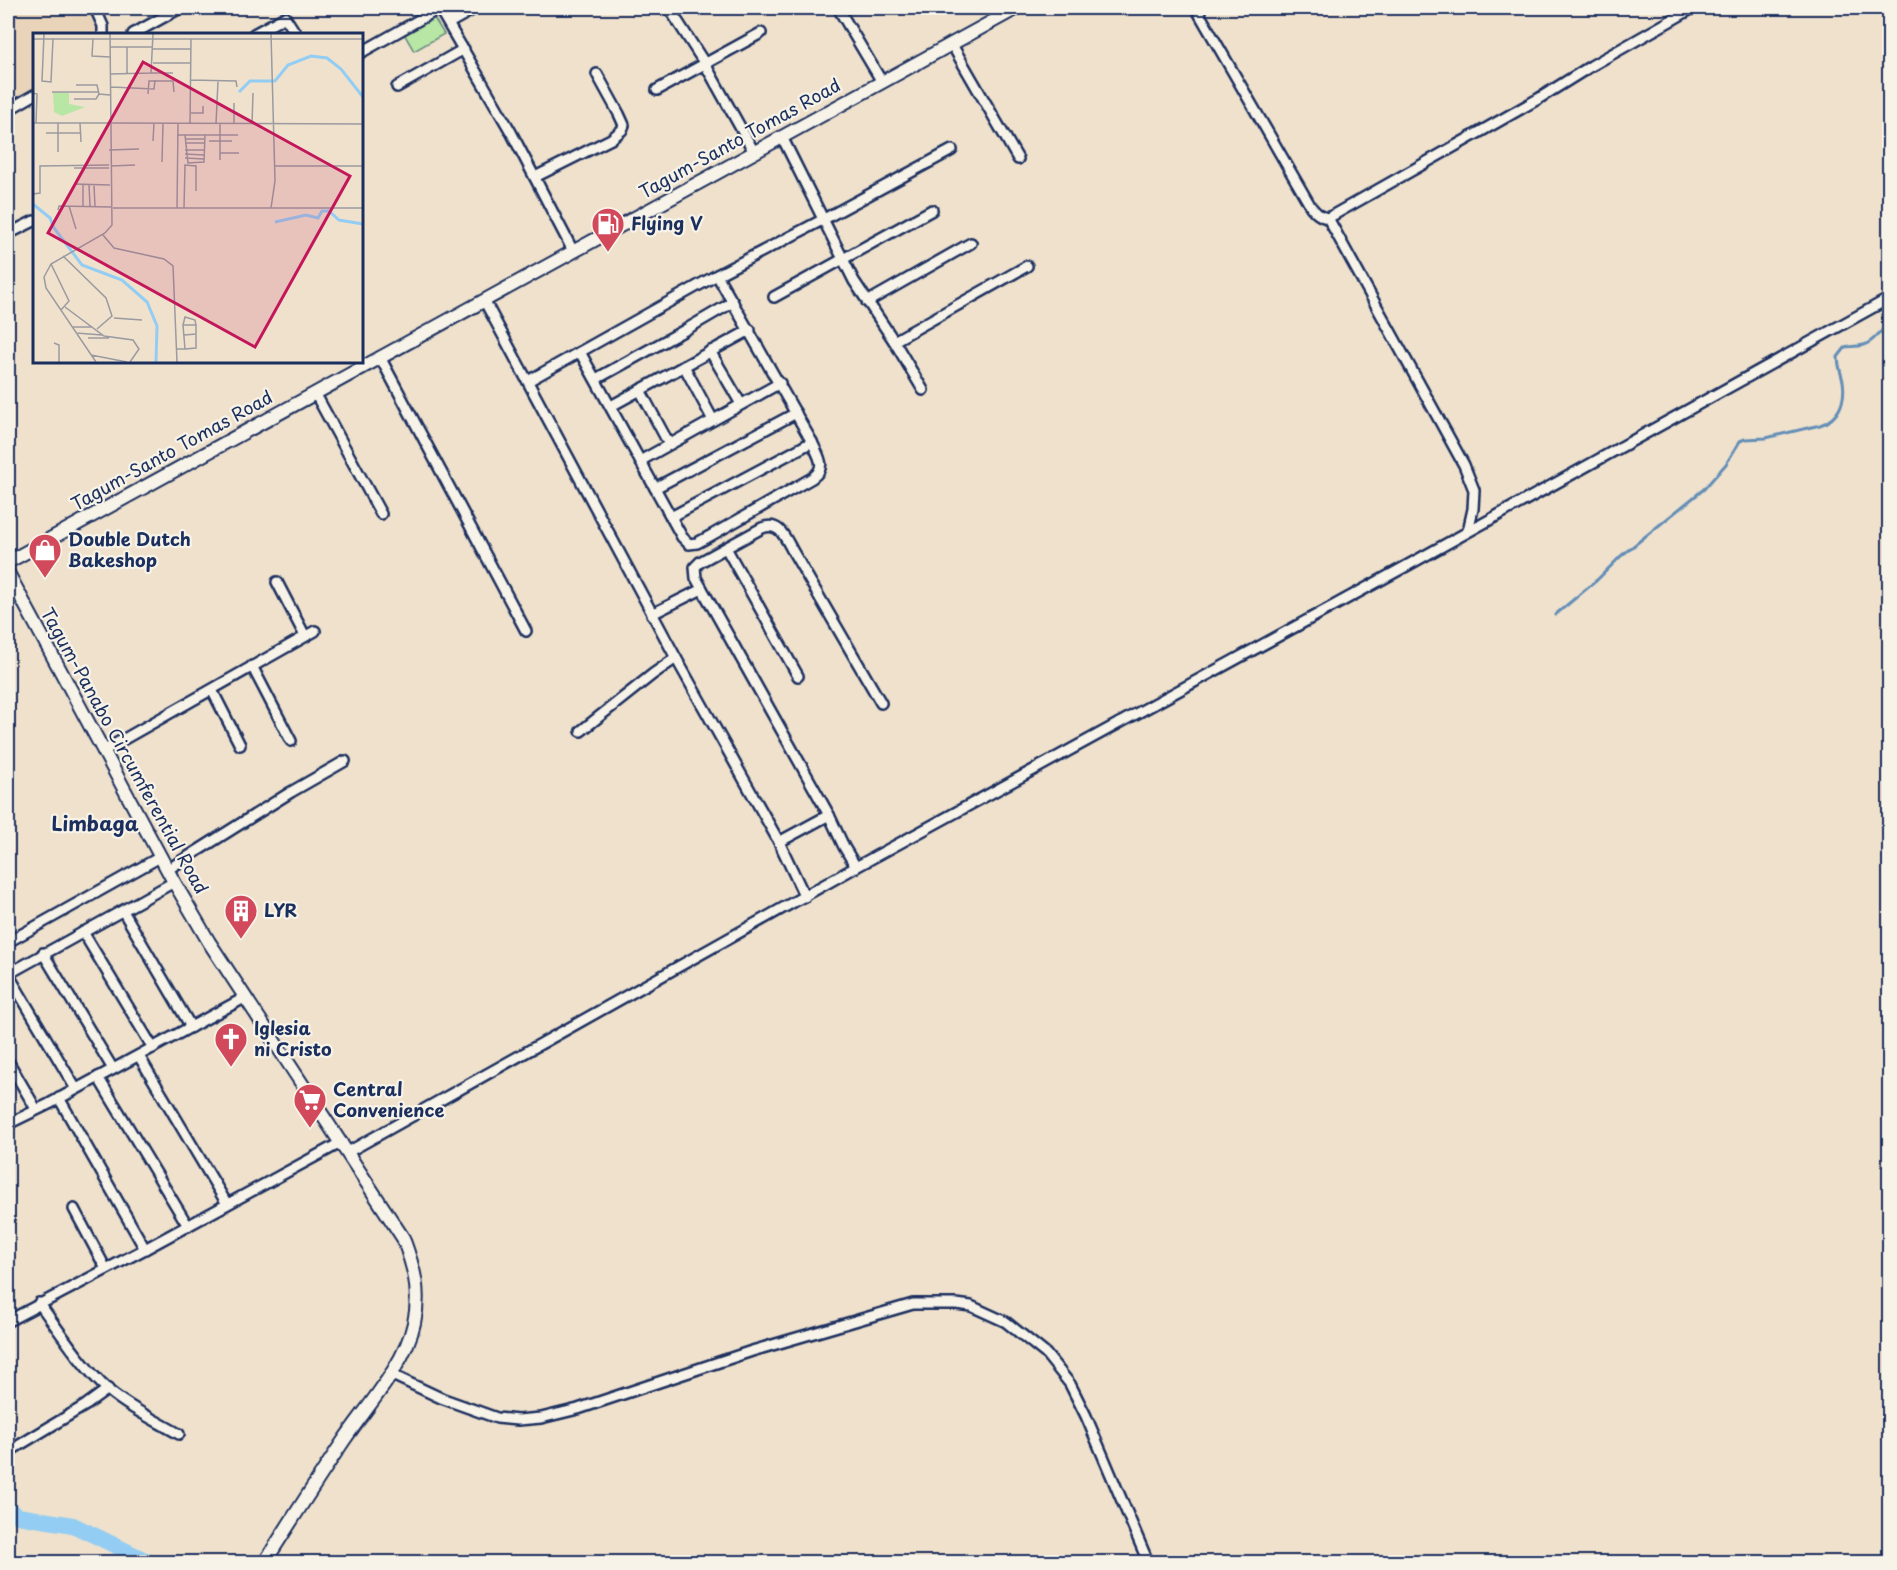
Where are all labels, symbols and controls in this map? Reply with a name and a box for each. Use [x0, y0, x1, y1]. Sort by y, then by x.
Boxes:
inset map [33, 33, 363, 363]
street label: Tagum-Santo Tomas Road [634, 71, 845, 204]
fuel station icon: Flying V [590, 206, 626, 253]
place label: Flying V [631, 209, 703, 236]
street label: Tagum-Santo Tomas Road [66, 383, 277, 516]
place label: Double Dutch Bakeshop [68, 525, 191, 573]
shop icon: Double Dutch Bakeshop [27, 532, 63, 579]
street label: Tagum-Panabo Circumferential Road [35, 602, 216, 898]
district label: Limbaga [51, 808, 139, 838]
building icon: LYR [223, 893, 259, 940]
place label: LYR [264, 896, 298, 923]
place label: Iglesia ni Cristo [254, 1014, 332, 1062]
church icon: Iglesia ni Cristo [213, 1021, 249, 1068]
place label: Central Convenience [333, 1075, 444, 1123]
supermarket icon: Central Convenience [292, 1082, 328, 1129]

